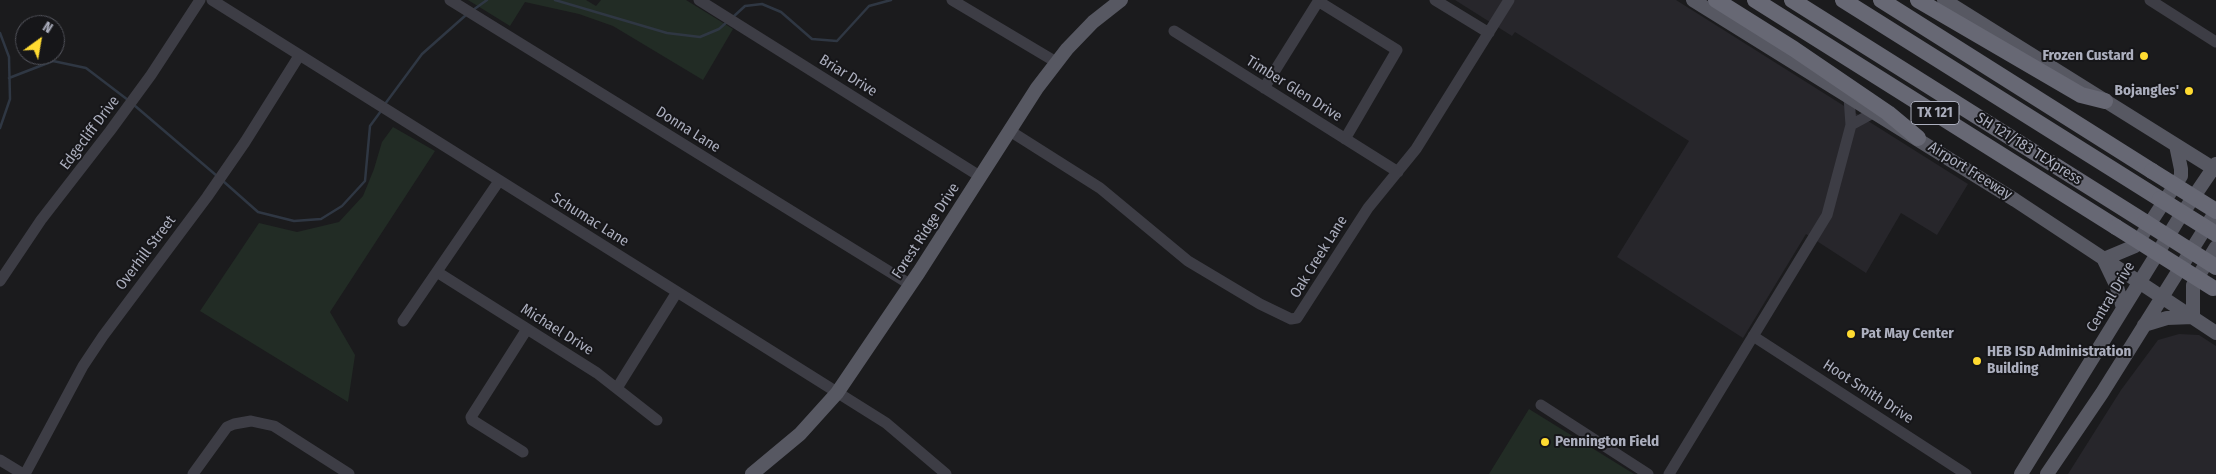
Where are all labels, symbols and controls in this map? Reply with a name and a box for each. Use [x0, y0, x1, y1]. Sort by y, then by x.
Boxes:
north arrow [15, 15, 65, 65]
text: N [40, 18, 56, 37]
place label: Frozen Custard [2042, 47, 2134, 65]
marker: Frozen Custard [2138, 50, 2150, 62]
street label: Briar Drive [816, 51, 880, 101]
street label: Timber Glen Drive [1243, 52, 1345, 126]
place label: Bojangles' [2115, 82, 2179, 100]
marker: Bojangles' [2183, 85, 2195, 97]
street label: Edgecliff Drive [56, 93, 124, 173]
road number: TX 121 [1911, 102, 1959, 125]
street label: Donna Lane [652, 103, 724, 157]
street label: SH 121/183 TEXpress [1973, 109, 2085, 189]
street label: Airport Freeway [1925, 138, 2015, 204]
street label: Forest Ridge Drive [888, 180, 964, 282]
street label: Schumac Lane [548, 189, 632, 251]
street label: Overhill Street [112, 212, 180, 294]
street label: Oak Creek Lane [1286, 212, 1352, 302]
street label: Central Drive [2083, 259, 2139, 335]
street label: Michael Drive [517, 300, 597, 360]
place label: Pat May Center [1861, 325, 1954, 343]
marker: Pat May Center [1845, 328, 1857, 340]
place label: HEB ISD Administration Building [1987, 343, 2131, 378]
marker: HEB ISD Administration Building [1971, 355, 1983, 367]
street label: Hoot Smith Drive [1819, 356, 1917, 428]
place label: Pennington Field [1555, 433, 1659, 451]
marker: Pennington Field [1539, 436, 1551, 448]

